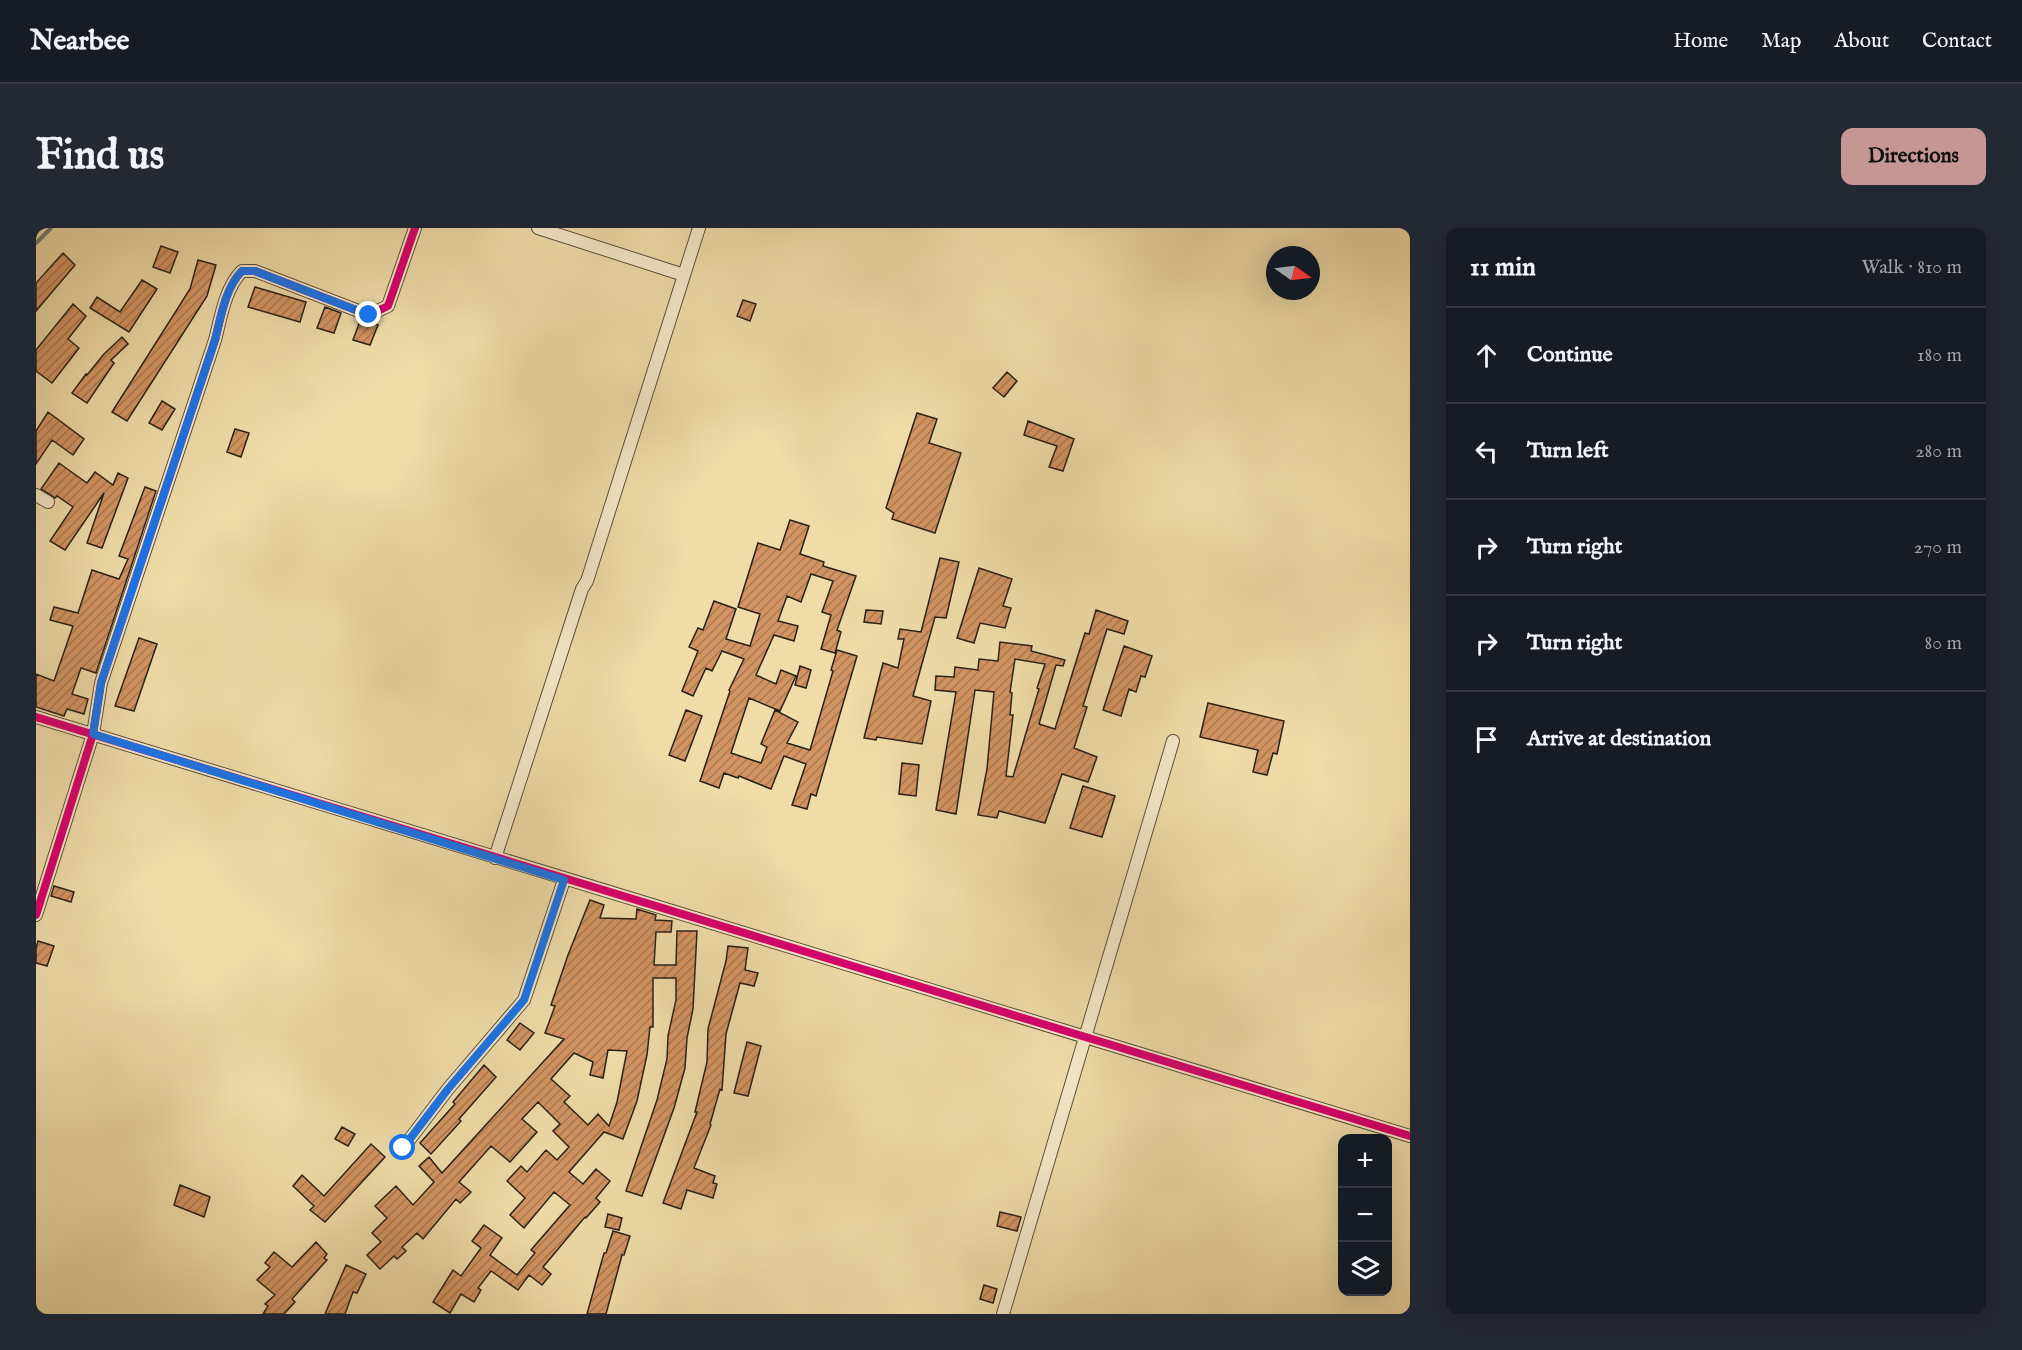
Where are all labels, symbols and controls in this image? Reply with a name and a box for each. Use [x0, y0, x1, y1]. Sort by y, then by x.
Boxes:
text: Nearbee [30, 24, 129, 59]
text: Home [1673, 28, 1728, 55]
text: Map [1761, 28, 1801, 55]
text: About [1834, 28, 1889, 55]
text: Contact [1922, 28, 1992, 55]
button: Directions [1841, 128, 1986, 185]
text: Find us [36, 130, 164, 183]
north arrow [1266, 246, 1320, 300]
text: 11 min [1470, 251, 1536, 284]
text: Walk · 810 m [1861, 255, 1962, 280]
route end [355, 301, 381, 327]
icon: ahead [1470, 339, 1503, 372]
text: Continue [1527, 341, 1613, 369]
text: 180 m [1917, 343, 1962, 368]
icon: left [1470, 435, 1503, 468]
text: Turn left [1527, 437, 1609, 465]
text: 280 m [1915, 439, 1962, 464]
icon: right [1470, 531, 1503, 564]
text: Turn right [1527, 533, 1622, 561]
text: 270 m [1914, 535, 1962, 560]
icon: right [1470, 627, 1503, 660]
text: Turn right [1527, 629, 1622, 657]
text: 80 m [1925, 631, 1962, 656]
icon: arrive [1470, 723, 1503, 756]
text: Arrive at destination [1527, 725, 1711, 753]
route start [389, 1134, 415, 1160]
map controls [1338, 1134, 1392, 1296]
button: + [1338, 1134, 1392, 1188]
button: − [1338, 1188, 1392, 1242]
button: layers [1338, 1242, 1392, 1296]

